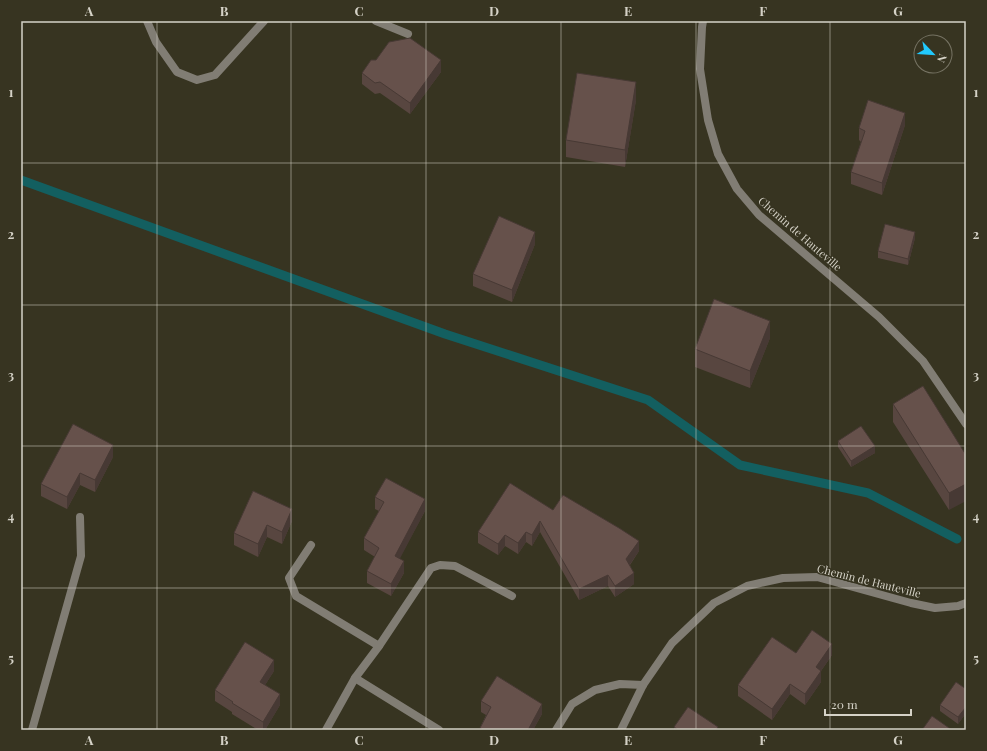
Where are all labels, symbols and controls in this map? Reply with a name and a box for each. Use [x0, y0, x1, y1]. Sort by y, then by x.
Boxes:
text: A [84, 2, 94, 19]
text: B [220, 2, 229, 19]
text: C [354, 2, 364, 19]
text: D [489, 2, 499, 19]
text: E [624, 2, 632, 19]
text: F [759, 2, 767, 19]
text: G [893, 2, 903, 19]
north arrow [913, 34, 953, 74]
text: N [934, 52, 951, 65]
text: 1 [9, 83, 14, 100]
text: 1 [974, 83, 979, 100]
street label: Chemin de Hauteville [755, 193, 846, 274]
text: 2 [8, 225, 15, 242]
text: 2 [973, 225, 980, 242]
text: 3 [8, 366, 14, 383]
text: 3 [973, 366, 979, 383]
text: 4 [8, 507, 15, 524]
text: 4 [973, 507, 980, 524]
street label: Chemin de Hauteville [816, 560, 923, 601]
text: 5 [8, 649, 14, 666]
text: 5 [973, 649, 979, 666]
scale bar [825, 691, 911, 717]
text: 20 m [831, 696, 858, 712]
text: A [84, 731, 94, 748]
text: B [220, 731, 229, 748]
text: C [354, 731, 364, 748]
text: D [489, 731, 499, 748]
text: E [624, 731, 632, 748]
text: F [759, 731, 767, 748]
text: G [893, 731, 903, 748]

